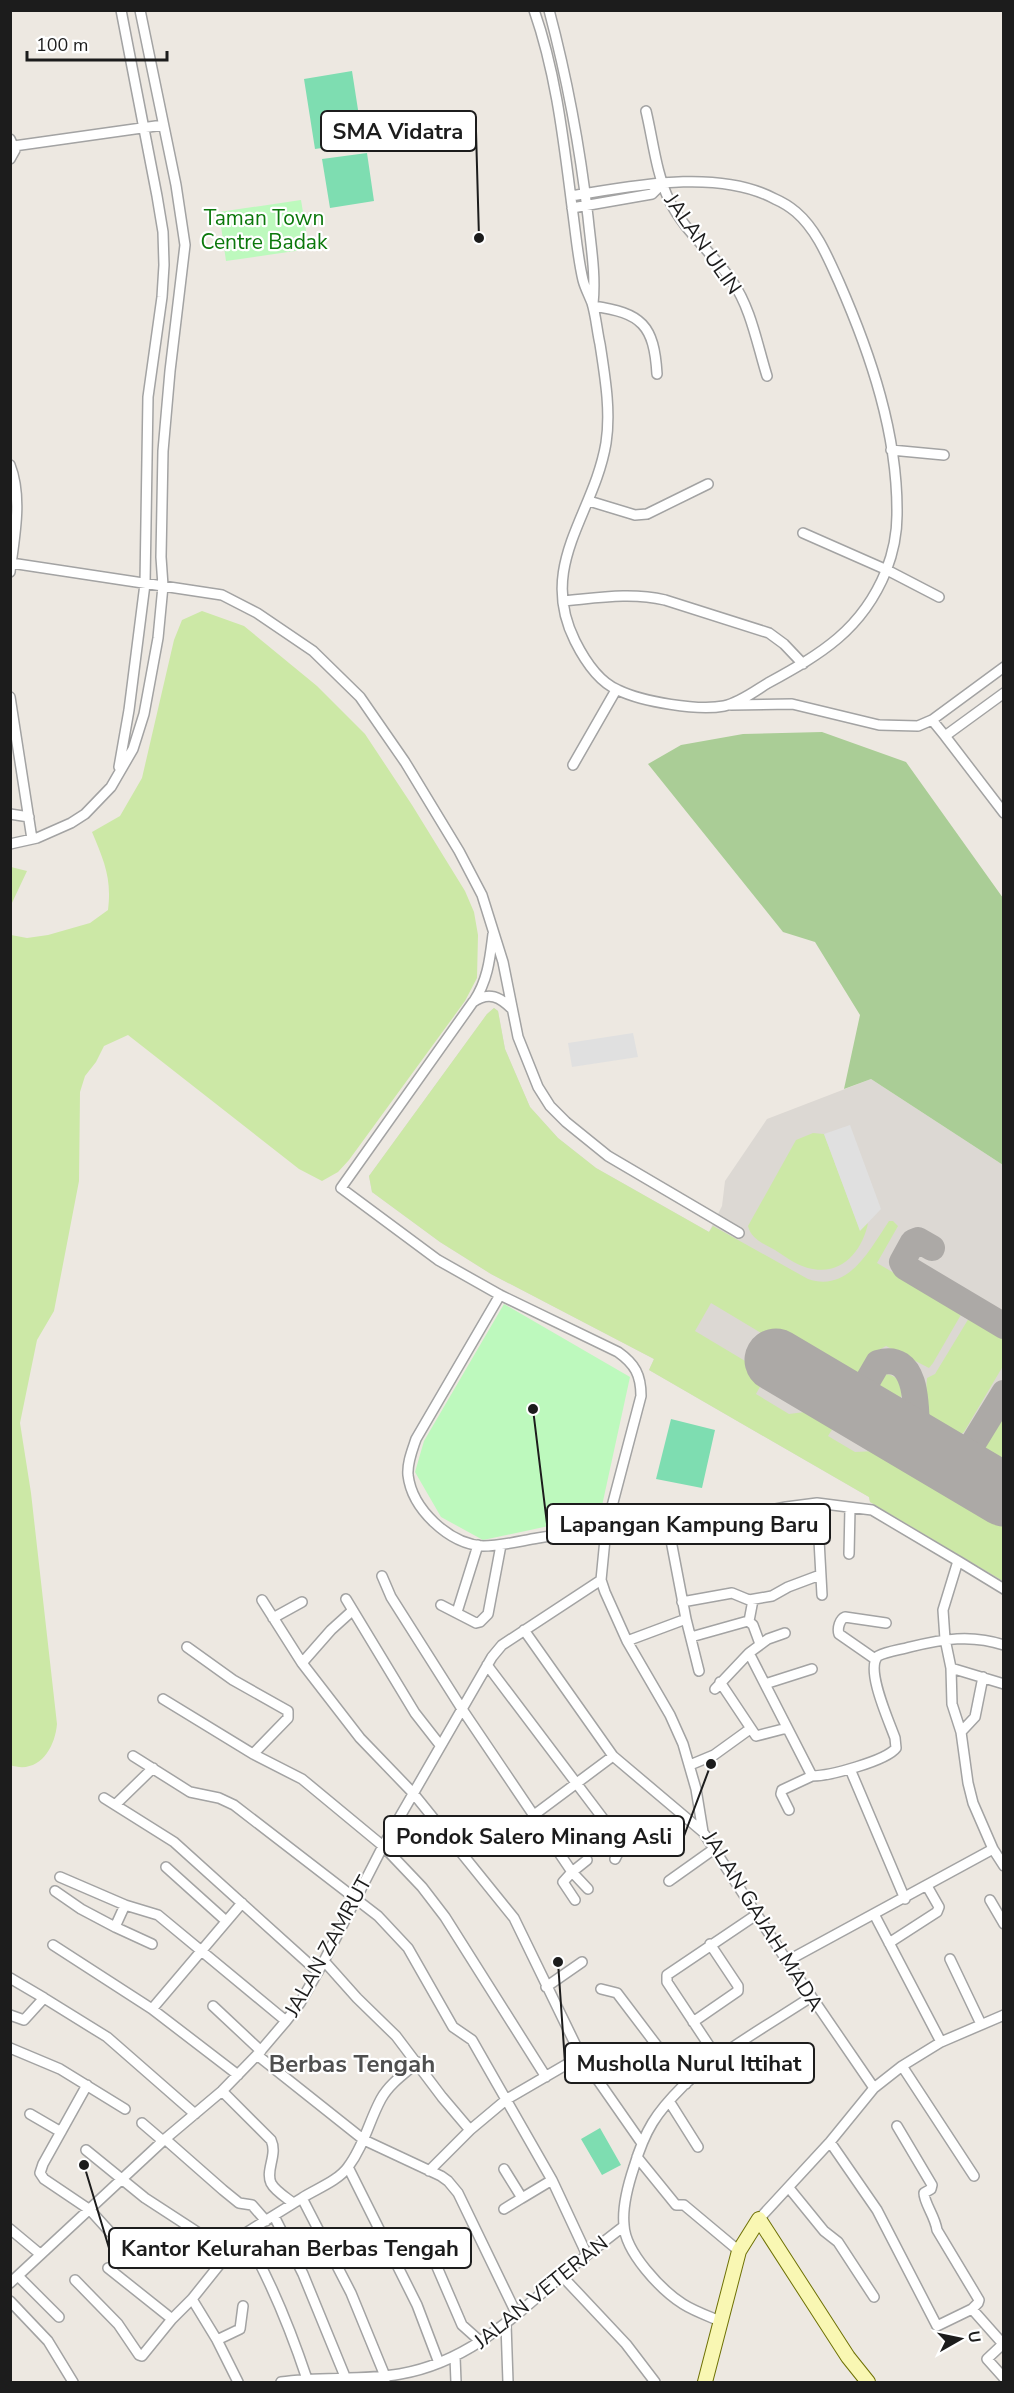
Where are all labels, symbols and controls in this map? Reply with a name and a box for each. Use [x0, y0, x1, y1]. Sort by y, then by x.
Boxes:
scale bar [27, 24, 166, 62]
text: 100 m [36, 33, 88, 57]
callout: SMA Vidatra [321, 111, 476, 151]
text: SMA Vidatra [333, 117, 463, 147]
street label: JALAN ULIN [657, 187, 748, 300]
park label: Taman Town Centre Badak [201, 204, 328, 256]
callout: Lapangan Kampung Baru [547, 1504, 830, 1544]
text: Lapangan Kampung Baru [559, 1510, 819, 1540]
callout: Pondok Salero Minang Asli [384, 1816, 684, 1856]
text: Pondok Salero Minang Asli [396, 1822, 672, 1852]
street label: JALAN GAJAH MADA [696, 1825, 830, 2016]
street label: JALAN ZAMRUT [277, 1870, 378, 2022]
callout: Musholla Nurul Ittihat [565, 2043, 814, 2083]
district label: Berbas Tengah [269, 2048, 435, 2080]
text: Musholla Nurul Ittihat [576, 2049, 802, 2079]
callout: Kantor Kelurahan Berbas Tengah [109, 2228, 471, 2268]
street label: JALAN VETERAN [467, 2229, 614, 2356]
text: Kantor Kelurahan Berbas Tengah [121, 2234, 459, 2264]
north arrow [930, 2309, 990, 2369]
text: U [962, 2329, 986, 2344]

